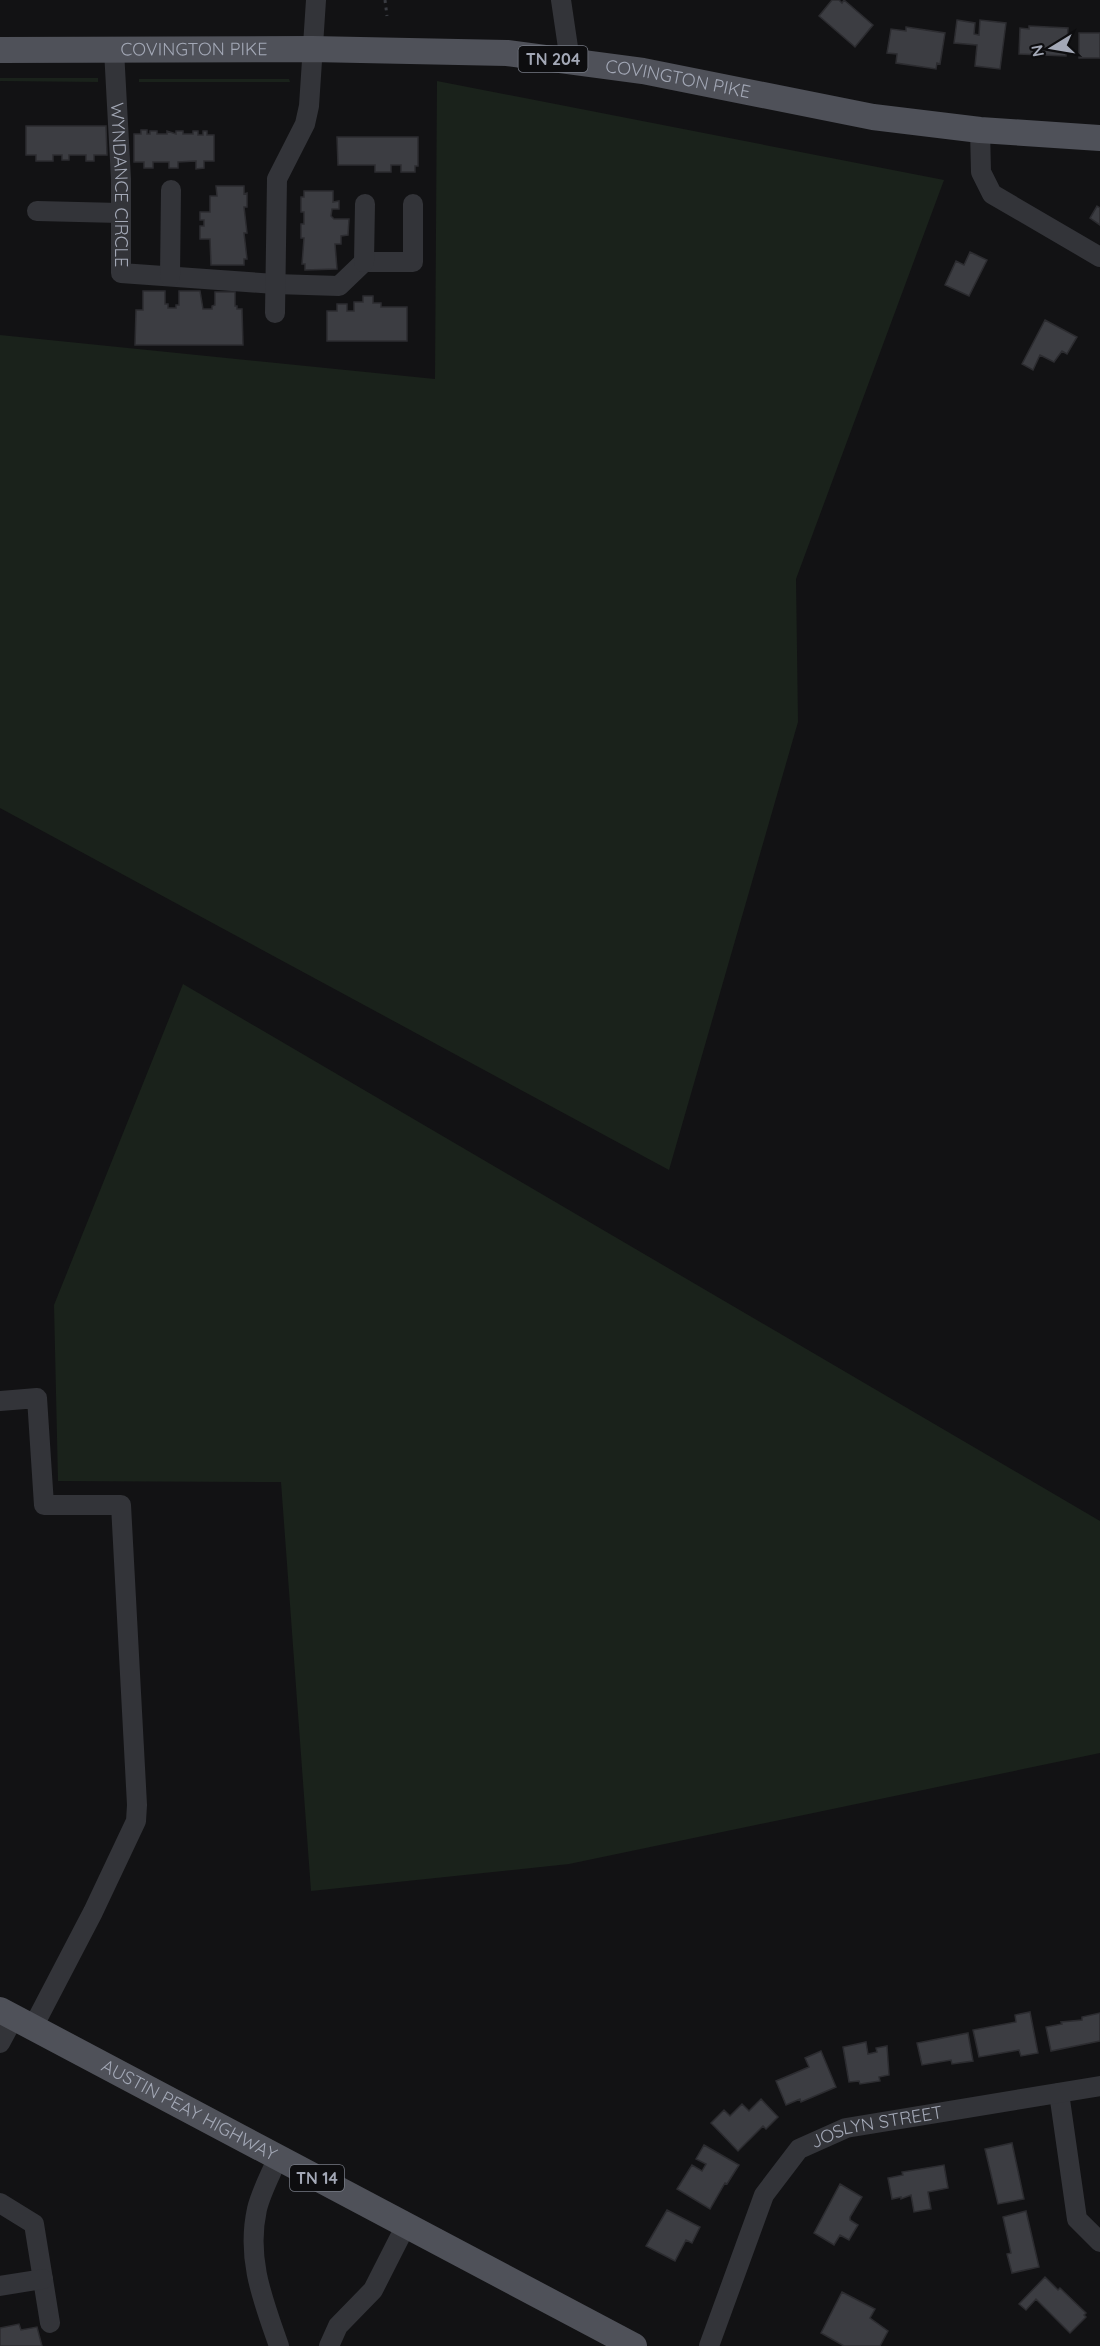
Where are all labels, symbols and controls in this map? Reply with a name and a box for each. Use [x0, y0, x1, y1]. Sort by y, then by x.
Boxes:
north arrow [1022, 18, 1082, 78]
street label: COVINGTON PIKE [120, 37, 268, 61]
text: N [1026, 43, 1048, 59]
road number: TN 204 [518, 46, 588, 72]
street label: COVINGTON PIKE [604, 54, 752, 103]
street label: WYNDANCE CIRCLE [106, 102, 133, 267]
street label: AUSTIN PEAY HIGHWAY [98, 2054, 281, 2166]
street label: JOSLYN STREET [807, 2100, 944, 2153]
road number: TN 14 [290, 2165, 344, 2191]

